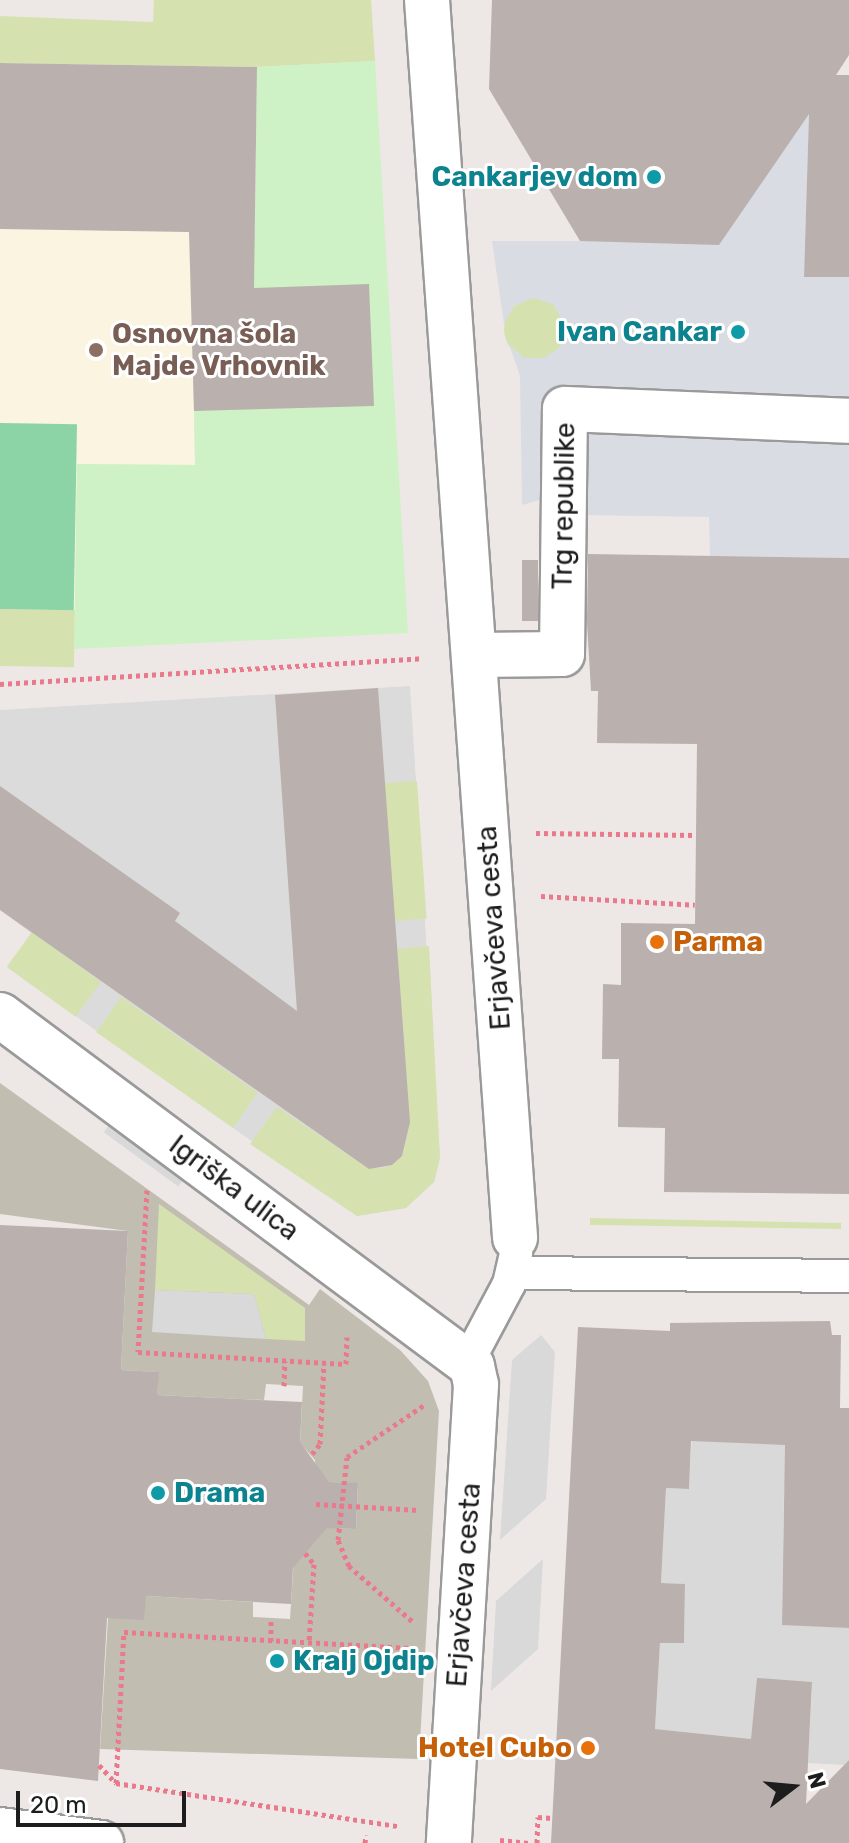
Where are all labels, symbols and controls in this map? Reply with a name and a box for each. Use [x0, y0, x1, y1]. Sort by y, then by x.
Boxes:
place label: Cankarjev dom [431, 160, 638, 194]
marker: Cankarjev dom [645, 168, 663, 186]
place label: Ivan Cankar [557, 315, 722, 349]
place label: Osnovna šola Majde Vrhovnik [112, 317, 326, 383]
marker: Ivan Cankar [729, 323, 747, 341]
marker: Osnovna šola Majde Vrhovnik [87, 341, 105, 359]
street label: Trg republike [546, 422, 582, 590]
street label: Erjavčeva cesta [470, 825, 518, 1031]
place label: Parma [673, 925, 763, 959]
marker: Parma [648, 933, 666, 951]
street label: Igriška ulica [162, 1128, 306, 1248]
place label: Drama [174, 1476, 265, 1510]
street label: Erjavčeva cesta [440, 1482, 488, 1688]
marker: Drama [149, 1484, 167, 1502]
place label: Kralj Ojdip [293, 1644, 435, 1678]
marker: Kralj Ojdip [268, 1652, 286, 1670]
place label: Hotel Cubo [418, 1731, 572, 1765]
marker: Hotel Cubo [579, 1739, 597, 1757]
north arrow [753, 1747, 833, 1827]
text: N [801, 1769, 832, 1792]
scale bar [20, 1775, 190, 1825]
text: 20 m [30, 1791, 87, 1819]

